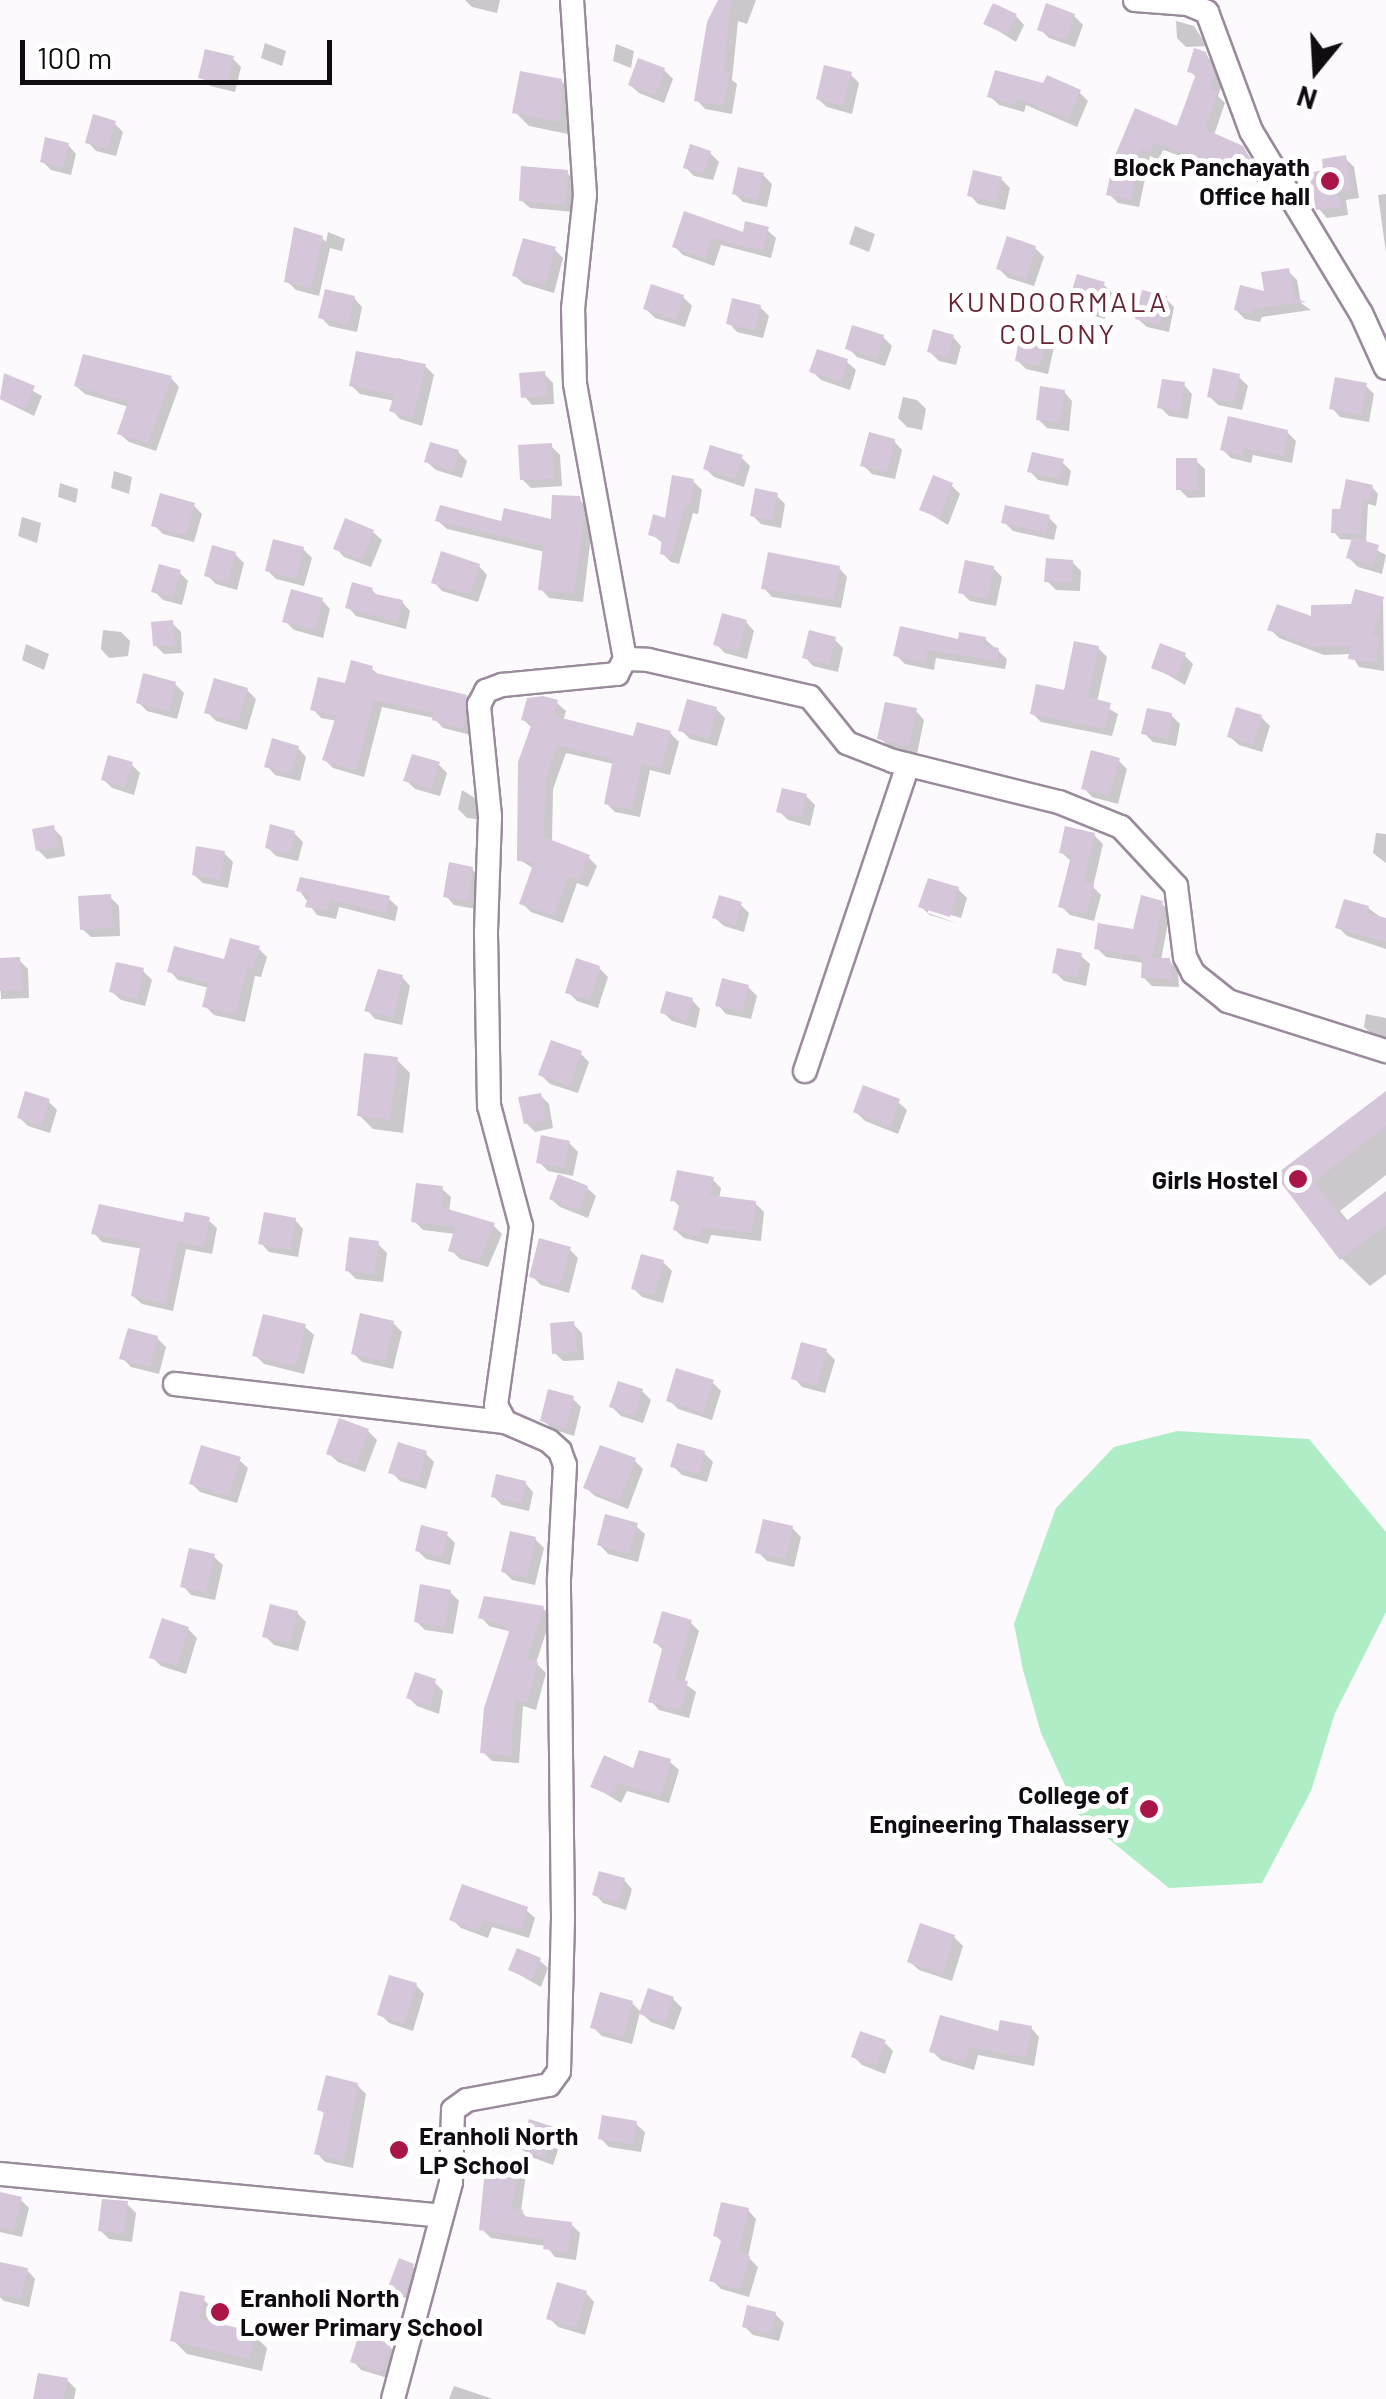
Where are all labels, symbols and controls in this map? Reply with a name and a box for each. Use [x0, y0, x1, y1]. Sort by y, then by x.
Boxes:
scale bar [25, 20, 338, 82]
north arrow [1266, 20, 1366, 120]
text: 100 m [37, 39, 112, 75]
text: N [1293, 79, 1321, 118]
place label: Block Panchayath Office hall [1113, 152, 1310, 211]
marker: Block Panchayath Office hall [1319, 170, 1341, 192]
district label: KUNDOORMALA COLONY [947, 284, 1169, 350]
place label: Girls Hostel [1152, 1164, 1278, 1194]
marker: Girls Hostel [1287, 1168, 1309, 1190]
place label: College of Engineering Thalassery [869, 1780, 1129, 1839]
marker: College of Engineering Thalassery [1138, 1798, 1160, 1820]
place label: Eranholi North LP School [419, 2121, 578, 2180]
marker: Eranholi North LP School [388, 2139, 410, 2161]
place label: Eranholi North Lower Primary School [240, 2283, 483, 2342]
marker: Eranholi North Lower Primary School [209, 2301, 231, 2323]

